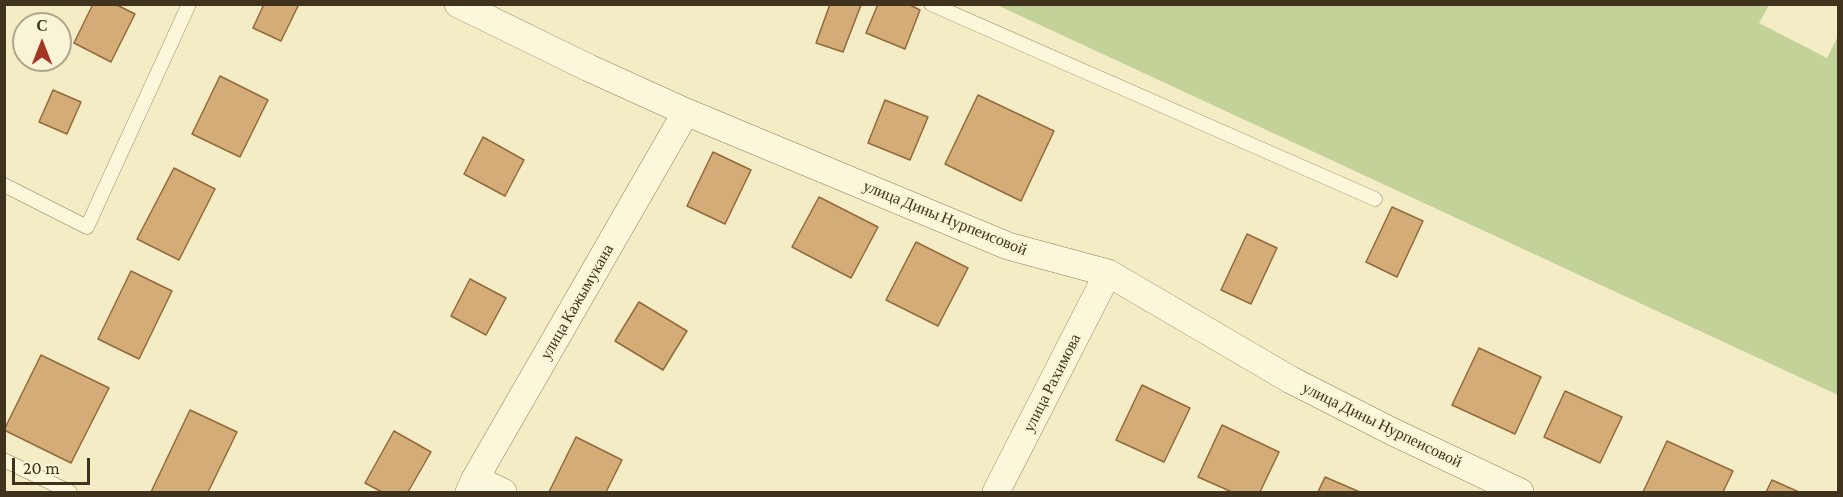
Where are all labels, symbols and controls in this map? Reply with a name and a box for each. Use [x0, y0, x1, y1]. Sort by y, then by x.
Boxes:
north arrow [12, 12, 72, 72]
text: С [36, 17, 48, 34]
street label: улица Дины Нурпеисовой [860, 176, 1030, 260]
street label: улица Кажымукана [536, 241, 618, 363]
street label: улица Рахимова [1019, 331, 1085, 435]
street label: улица Дины Нурпеисовой [1299, 378, 1465, 472]
scale bar [15, 446, 93, 484]
text: 20 m [23, 458, 60, 478]

